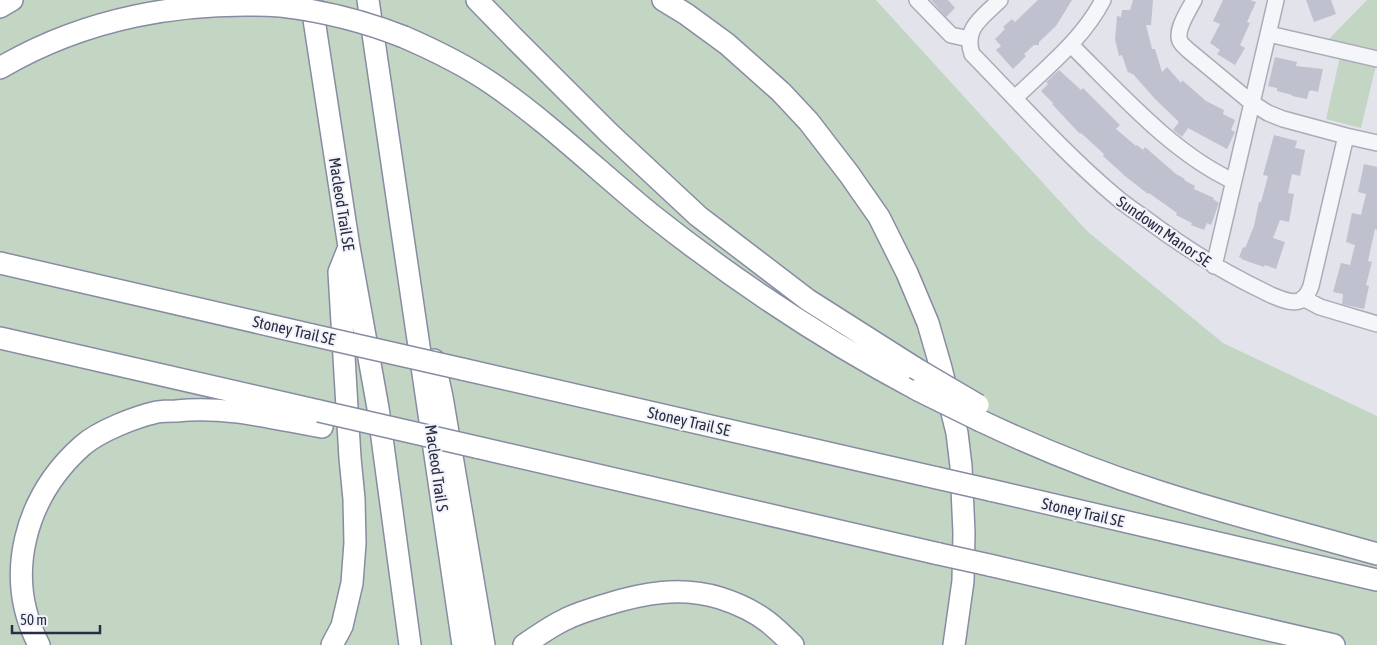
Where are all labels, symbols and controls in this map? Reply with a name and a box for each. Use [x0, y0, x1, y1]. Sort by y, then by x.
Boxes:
street label: Macleod Trail SE [326, 156, 358, 252]
street label: Sundown Manor SE [1114, 192, 1215, 270]
street label: Stoney Trail SE [251, 312, 337, 349]
street label: Stoney Trail SE [646, 403, 732, 440]
street label: Macleod Trail S [422, 423, 452, 513]
street label: Stoney Trail SE [1040, 494, 1126, 531]
scale bar [12, 602, 100, 634]
text: 50 m [20, 611, 47, 628]

